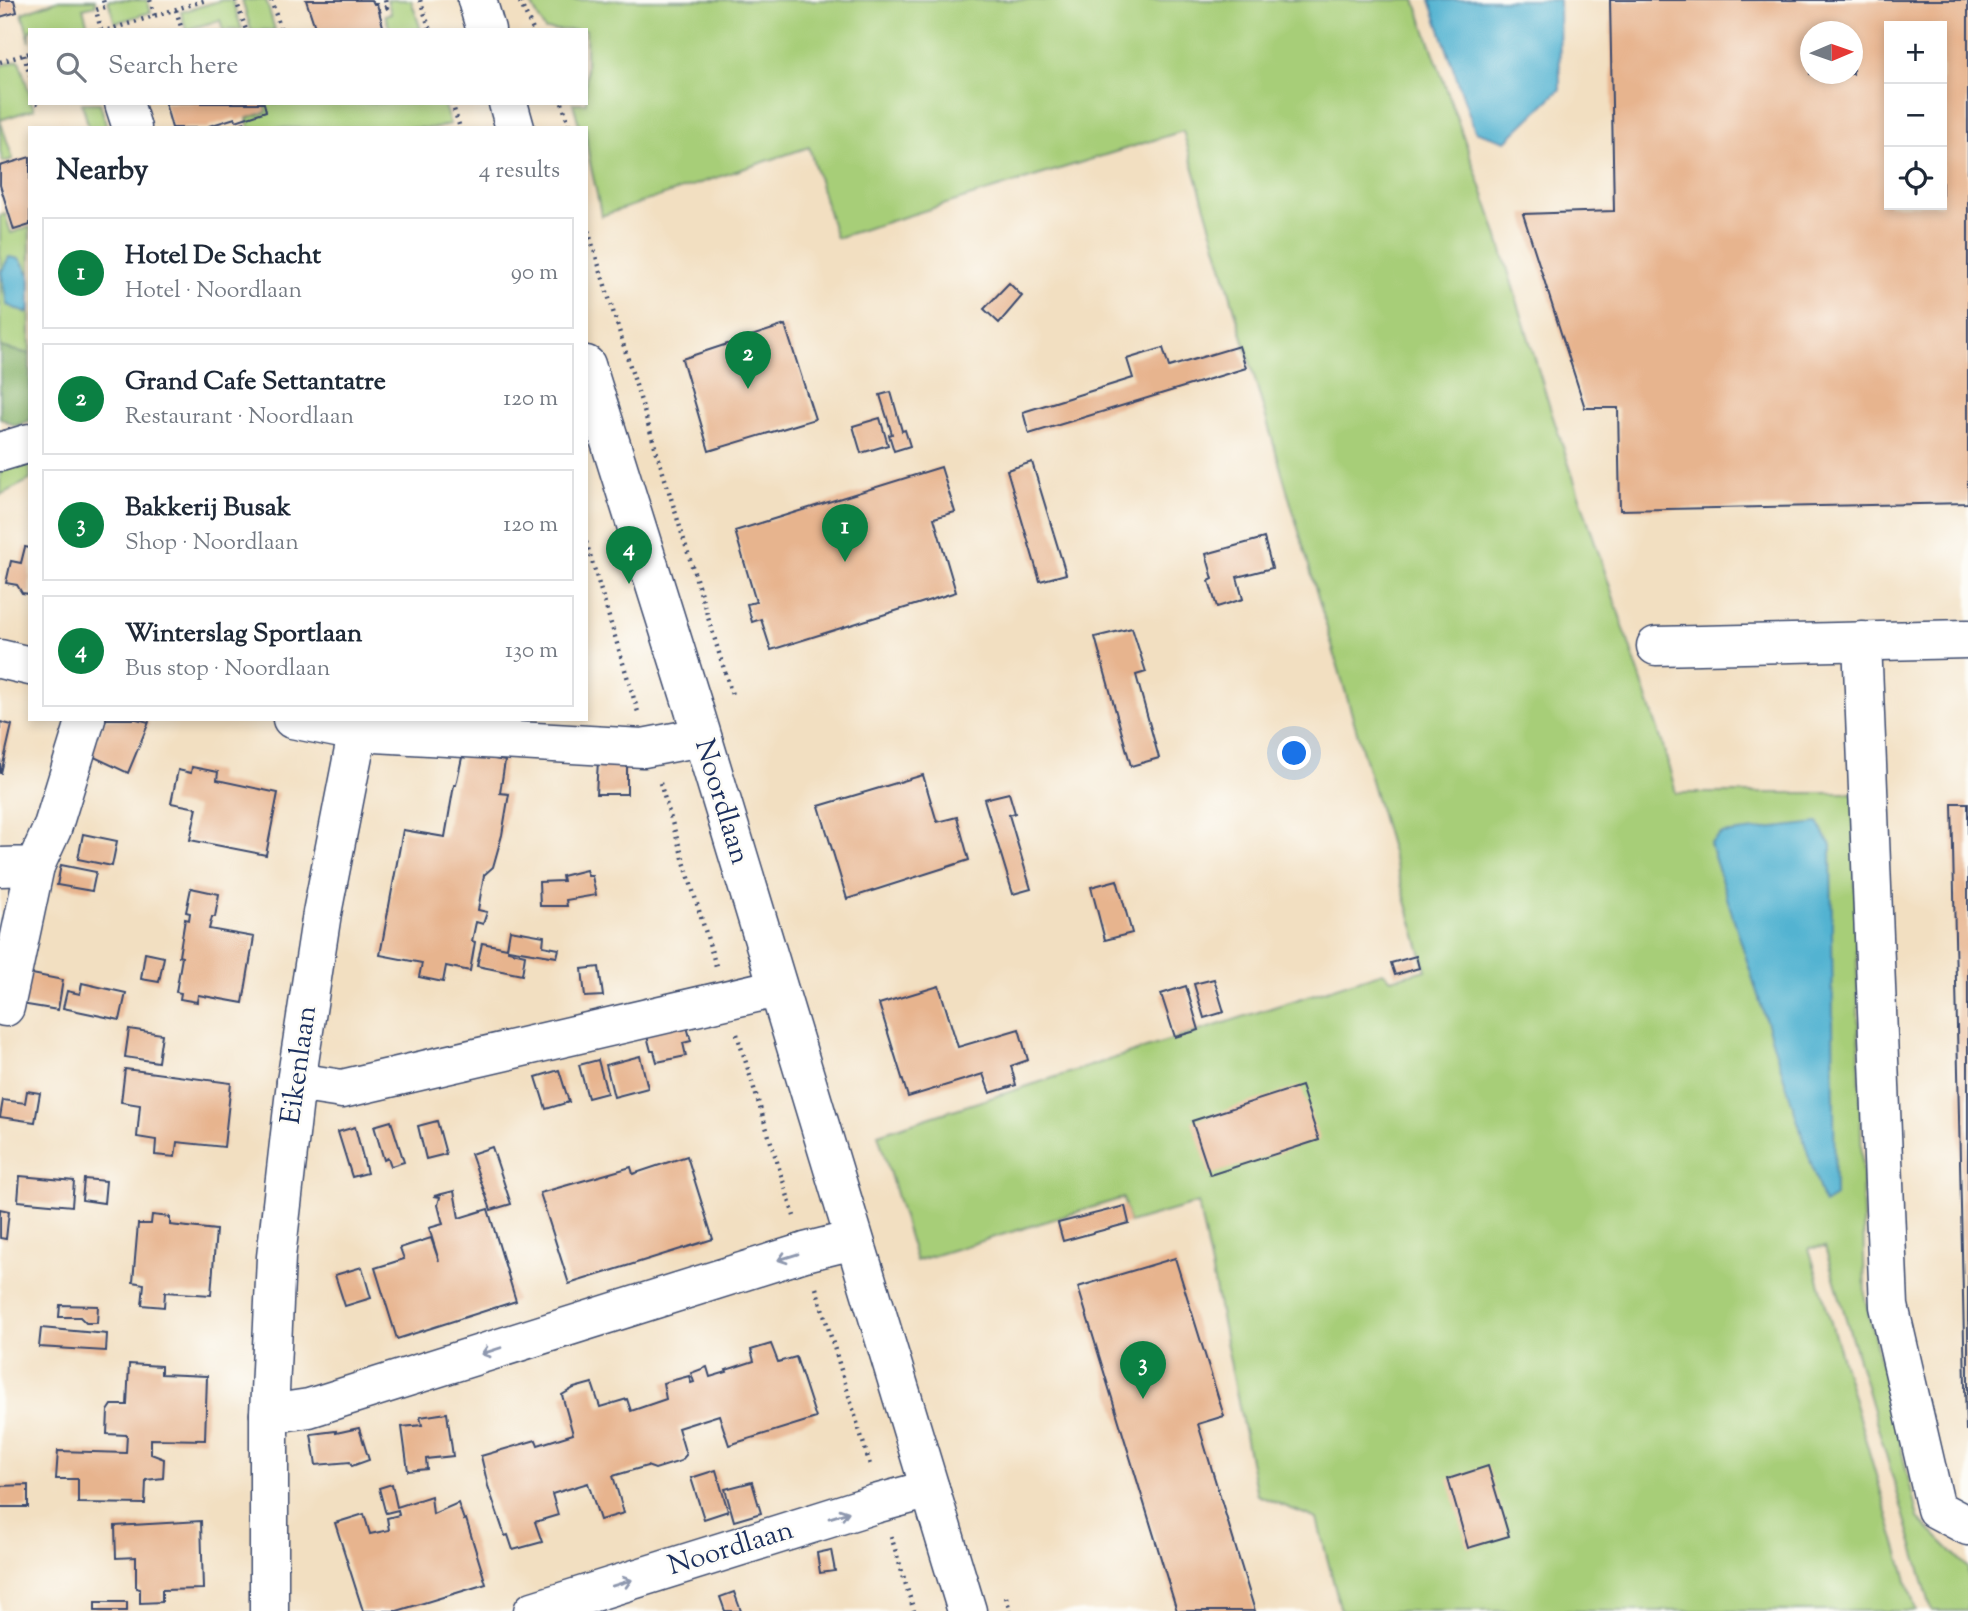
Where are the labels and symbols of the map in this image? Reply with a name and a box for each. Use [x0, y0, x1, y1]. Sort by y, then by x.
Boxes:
north arrow [1800, 21, 1863, 84]
pin: 2 [725, 331, 771, 389]
pin: 1 [822, 504, 868, 562]
pin: 4 [606, 526, 652, 584]
street label: Noordlaan [683, 734, 759, 870]
your location [1277, 736, 1311, 770]
street label: Eikenlaan [272, 1003, 328, 1127]
one-way arrow [777, 1252, 799, 1265]
pin: 3 [1120, 1341, 1166, 1399]
one-way arrow [480, 1345, 502, 1358]
one-way arrow [827, 1508, 849, 1520]
street label: Noordlaan [663, 1511, 799, 1587]
one-way arrow [610, 1576, 632, 1589]

